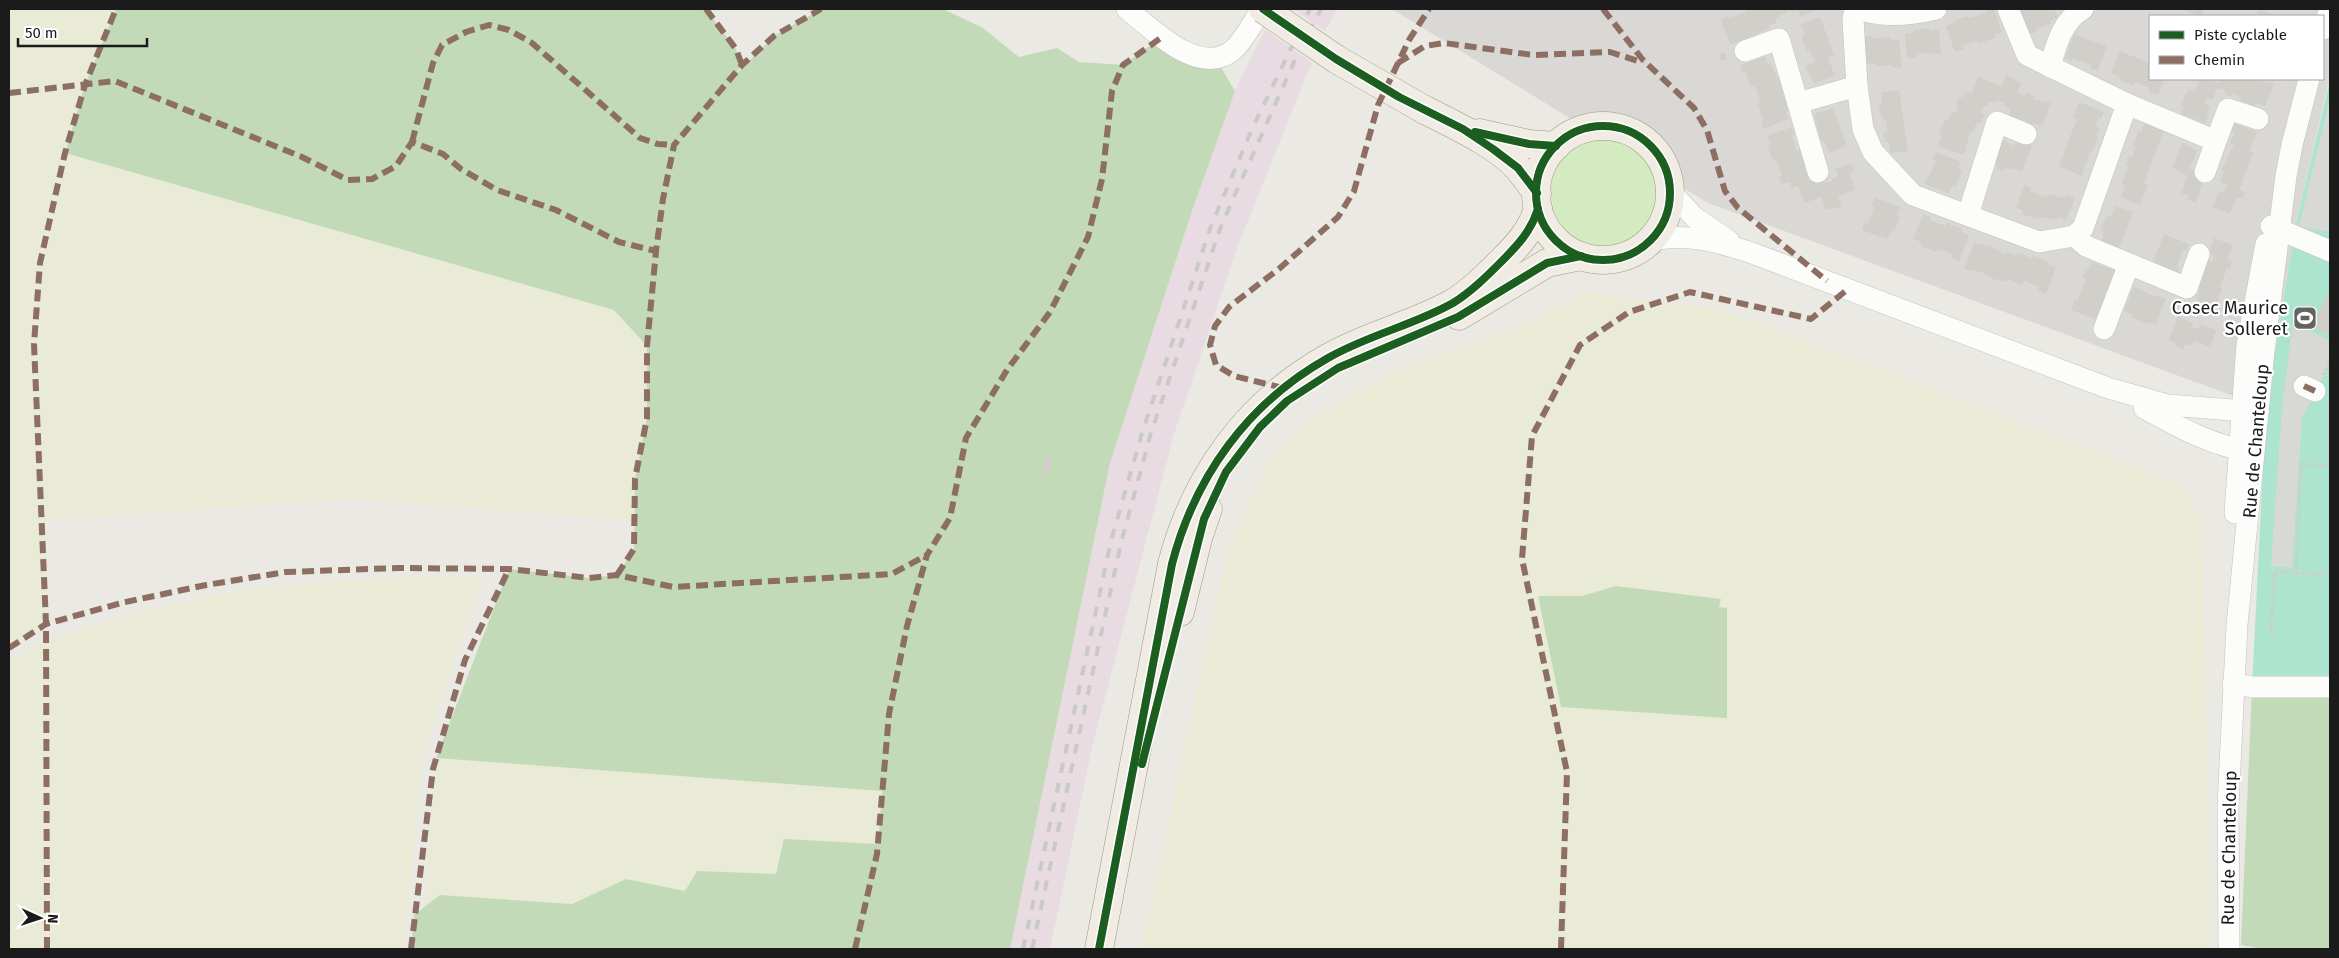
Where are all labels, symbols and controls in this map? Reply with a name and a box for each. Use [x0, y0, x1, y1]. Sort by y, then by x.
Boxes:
scale bar [18, 15, 146, 47]
legend [2149, 15, 2324, 80]
text: 50 m [25, 24, 58, 42]
text: Piste cyclable [2194, 26, 2287, 44]
text: Chemin [2194, 51, 2245, 69]
place label: Cosec Maurice Solleret [2172, 297, 2288, 340]
sports icon: Cosec Maurice Solleret [2292, 305, 2318, 331]
street label: Rue de Chanteloup [2238, 363, 2274, 519]
street label: Rue de Chanteloup [2217, 770, 2241, 926]
north arrow [15, 893, 65, 943]
text: N [44, 914, 61, 924]

